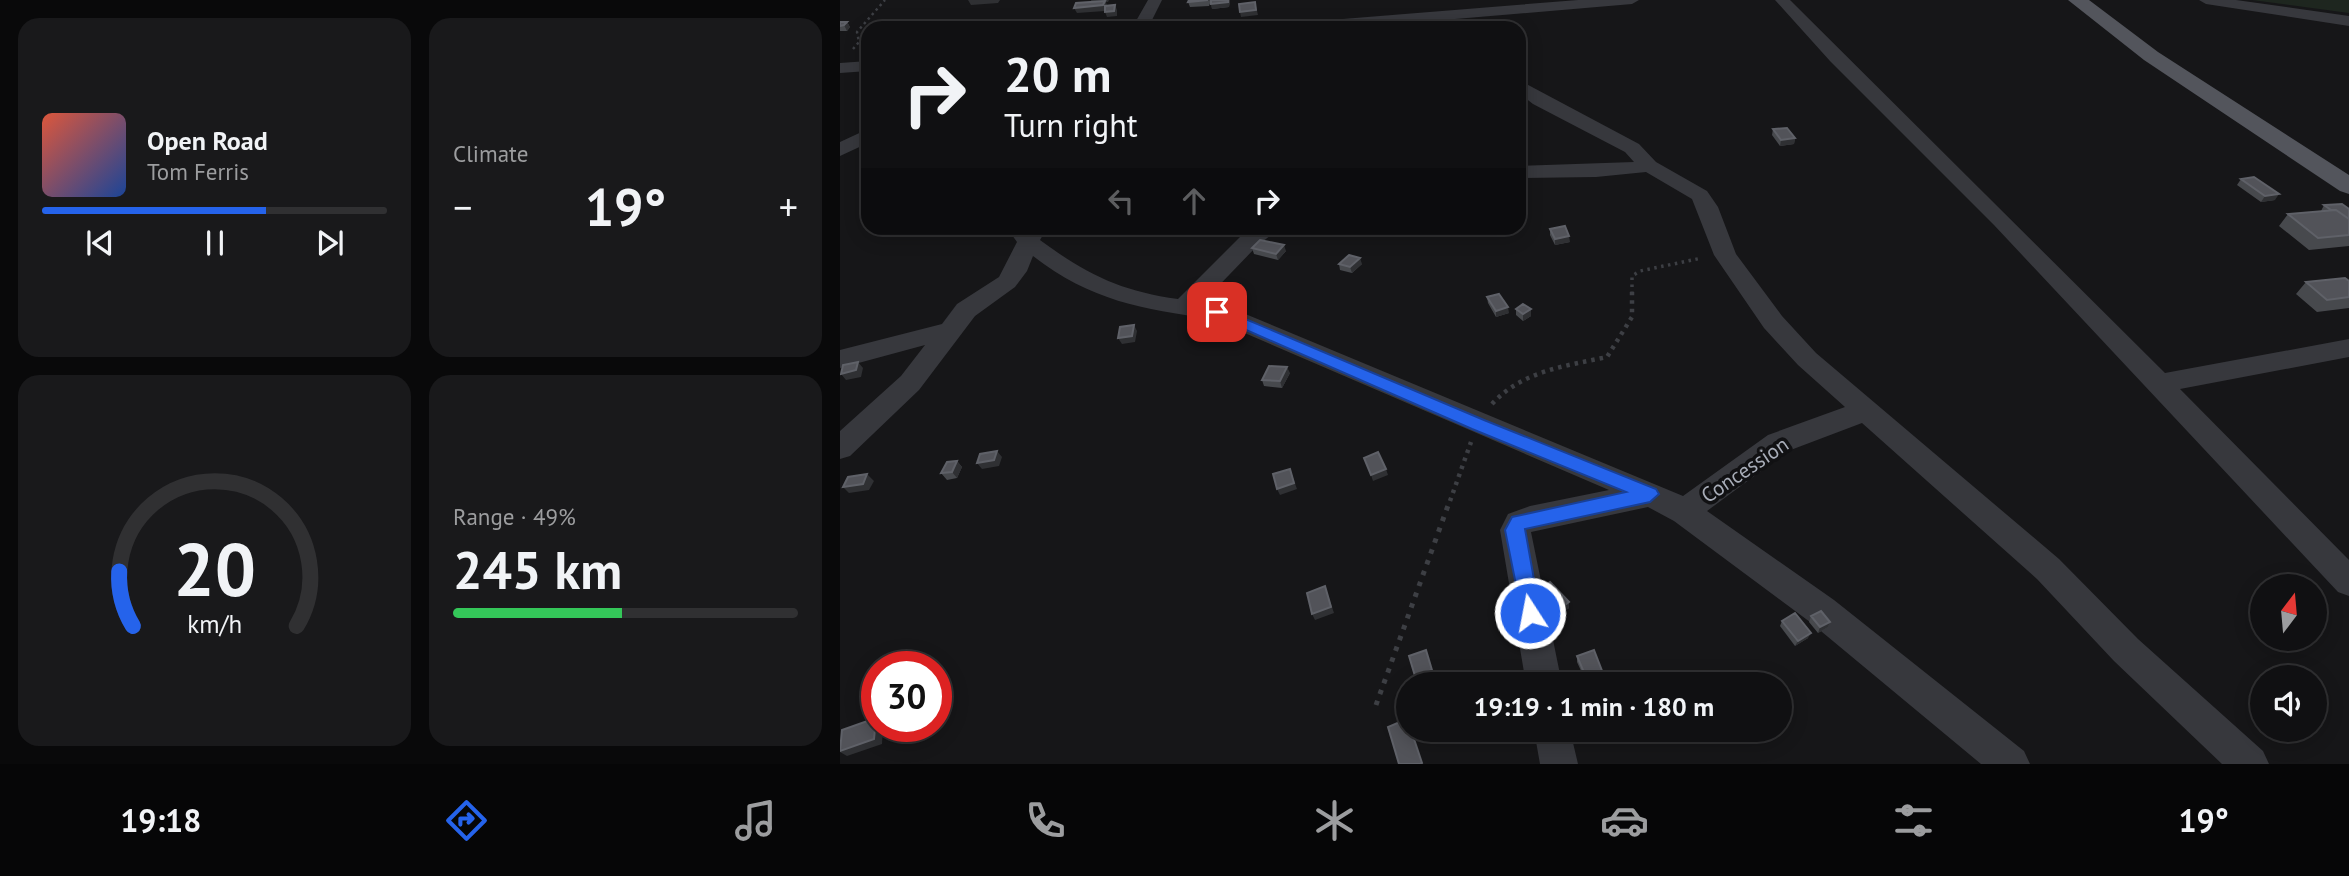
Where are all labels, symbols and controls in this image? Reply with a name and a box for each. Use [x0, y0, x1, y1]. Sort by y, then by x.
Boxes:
text: 20 m [1004, 42, 1111, 106]
icon: right [889, 49, 980, 140]
text: Turn right [1004, 104, 1138, 146]
text: Open Road [147, 124, 268, 157]
text: Climate [453, 139, 528, 168]
text: Tom Ferris [147, 157, 249, 186]
text: 19° [585, 173, 666, 240]
text: − [453, 182, 472, 231]
text: + [779, 182, 798, 231]
icon: left [1102, 182, 1140, 220]
icon: ahead [1175, 182, 1213, 220]
icon: right [1248, 182, 1286, 220]
icon: previous [81, 224, 119, 262]
icon: pause [196, 224, 234, 262]
icon: next [311, 224, 349, 262]
pin [1187, 282, 1247, 342]
icon: arrive [1198, 293, 1236, 331]
street label: Concession [1696, 431, 1794, 509]
text: Range · 49% [453, 502, 576, 531]
text: 20 [173, 523, 256, 617]
text: 245 km [453, 536, 622, 603]
north arrow [2250, 574, 2328, 651]
map controls [2250, 574, 2327, 742]
position arrow [1493, 576, 1567, 650]
text: km/h [187, 608, 242, 640]
speed limit sign: 30 [861, 651, 952, 742]
button: sound [2250, 665, 2327, 742]
text: 19:19 · 1 min · 180 m [1474, 690, 1714, 723]
icon: directions [442, 796, 491, 845]
icon: music [731, 796, 780, 845]
icon: phone [1021, 796, 1070, 845]
icon: climate [1310, 796, 1359, 845]
icon: car [1600, 796, 1649, 845]
icon: filters [1889, 796, 1938, 845]
text: 19:18 [120, 799, 201, 841]
text: 19° [2178, 799, 2229, 841]

